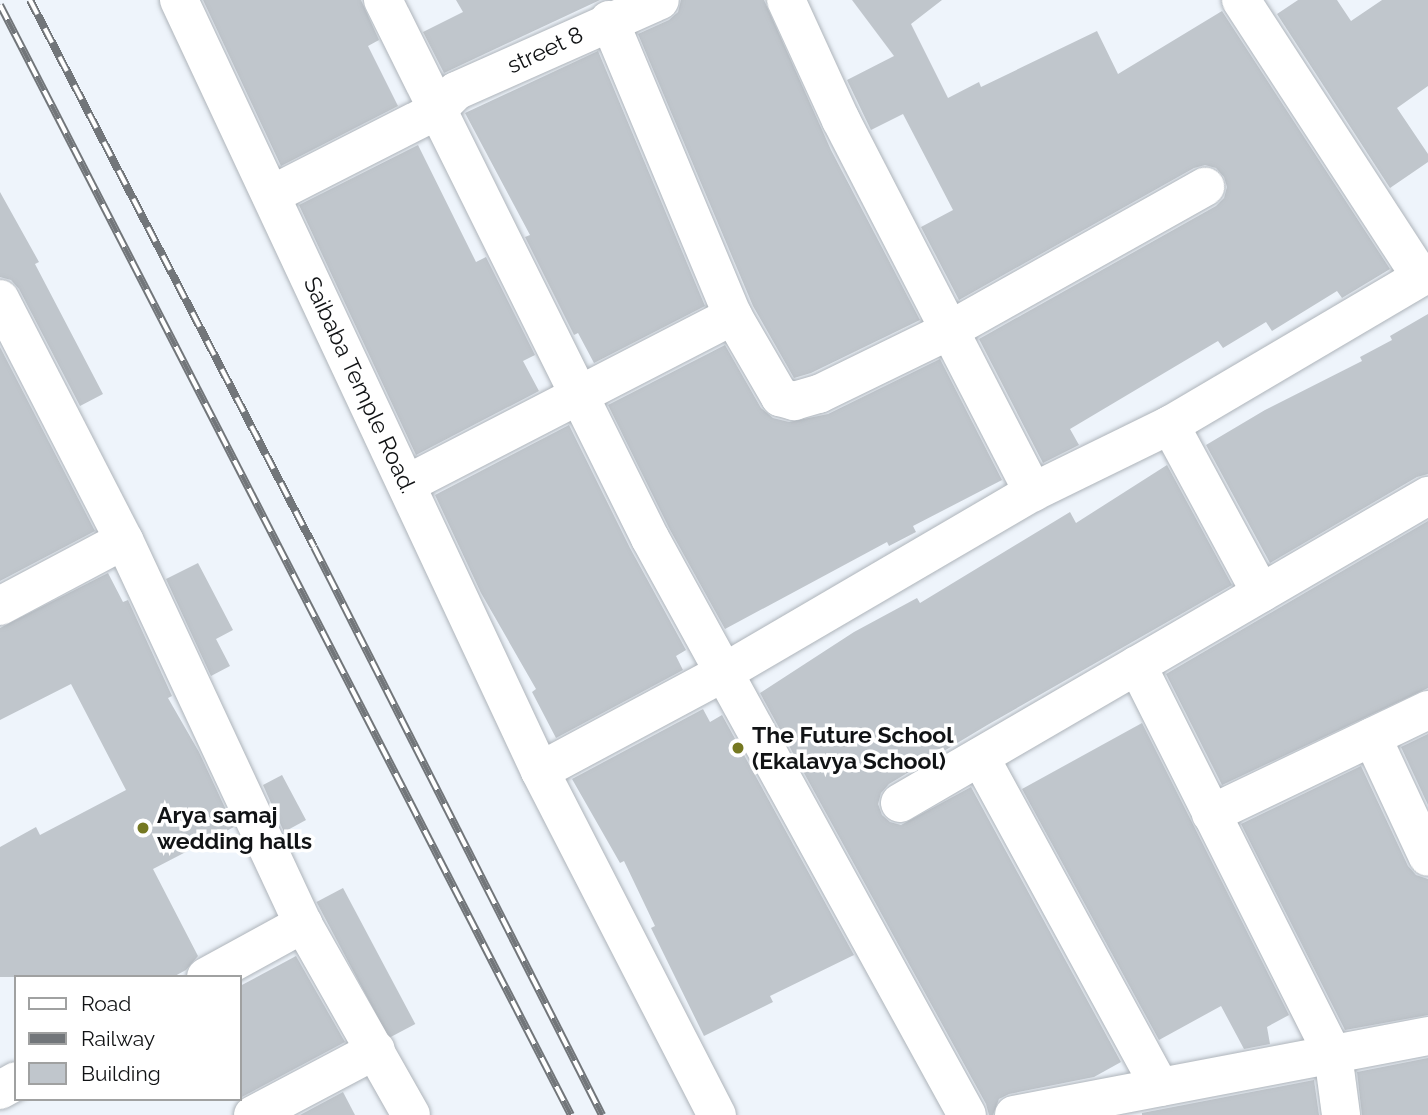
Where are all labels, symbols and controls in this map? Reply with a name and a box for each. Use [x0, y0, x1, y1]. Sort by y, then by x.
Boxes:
street label: street 8 [503, 20, 587, 80]
street label: Saibaba Temple Road. [298, 272, 422, 498]
place label: The Future School (Ekalavya School) [752, 721, 954, 775]
marker: The Future School (Ekalavya School) [730, 740, 746, 756]
place label: Arya samaj wedding halls [157, 801, 312, 855]
marker: Arya samaj wedding halls [135, 820, 151, 836]
legend [14, 975, 242, 1101]
text: Road [81, 991, 131, 1016]
text: Railway [81, 1026, 155, 1051]
text: Building [81, 1061, 161, 1086]

